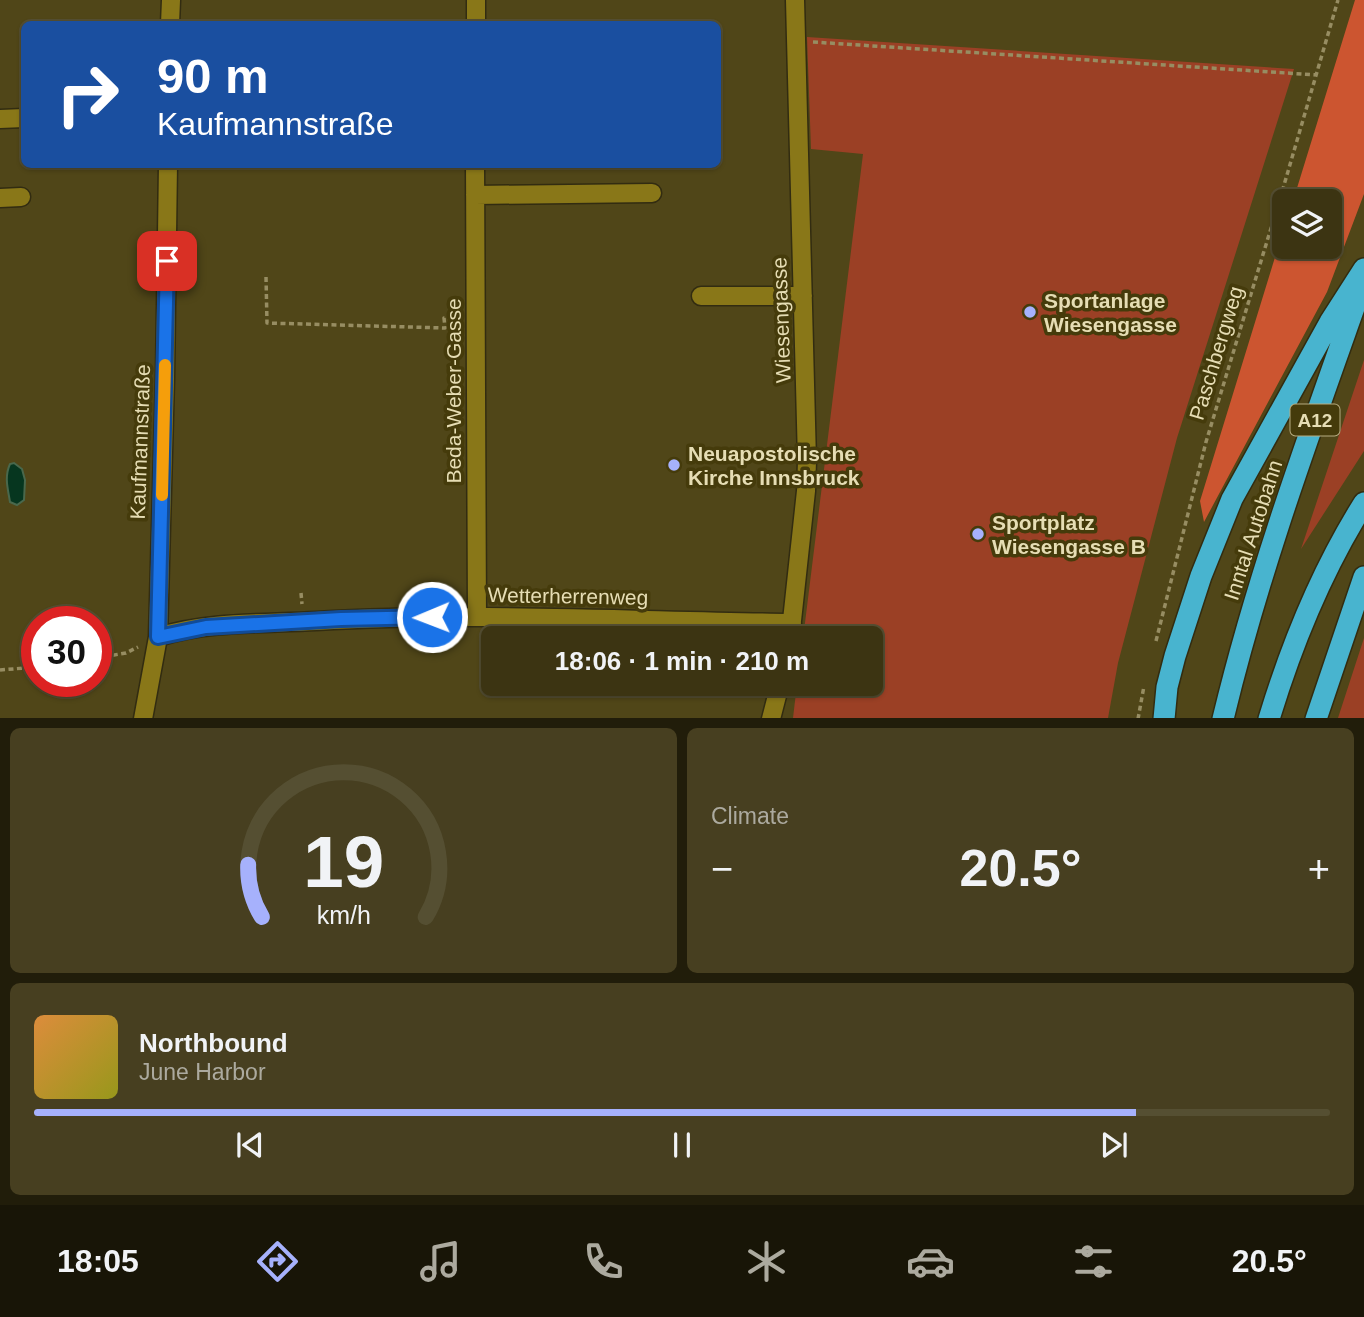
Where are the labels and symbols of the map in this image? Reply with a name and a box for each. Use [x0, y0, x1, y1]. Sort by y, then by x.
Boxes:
pin [137, 231, 197, 291]
street label: Wiesengasse [767, 257, 795, 383]
street label: Paschbergweg [1185, 283, 1247, 423]
place label: Sportanlage Wiesengasse [1044, 289, 1177, 336]
street label: Beda-Weber-Gasse [442, 298, 465, 484]
marker: Sportanlage Wiesengasse [1022, 304, 1038, 320]
street label: Kaufmannstraße [126, 364, 154, 520]
road number: A12 [1290, 404, 1340, 436]
place label: Neuapostolische Kirche Innsbruck [688, 442, 860, 489]
marker: Neuapostolische Kirche Innsbruck [666, 457, 682, 473]
street label: Inntal Autobahn [1220, 457, 1286, 603]
place label: Sportplatz Wiesengasse B [992, 511, 1146, 558]
marker: Sportplatz Wiesengasse B [970, 526, 986, 542]
position arrow [395, 580, 469, 654]
street label: Wetterherrenweg [487, 583, 649, 609]
speed limit sign: 30 [21, 606, 112, 697]

